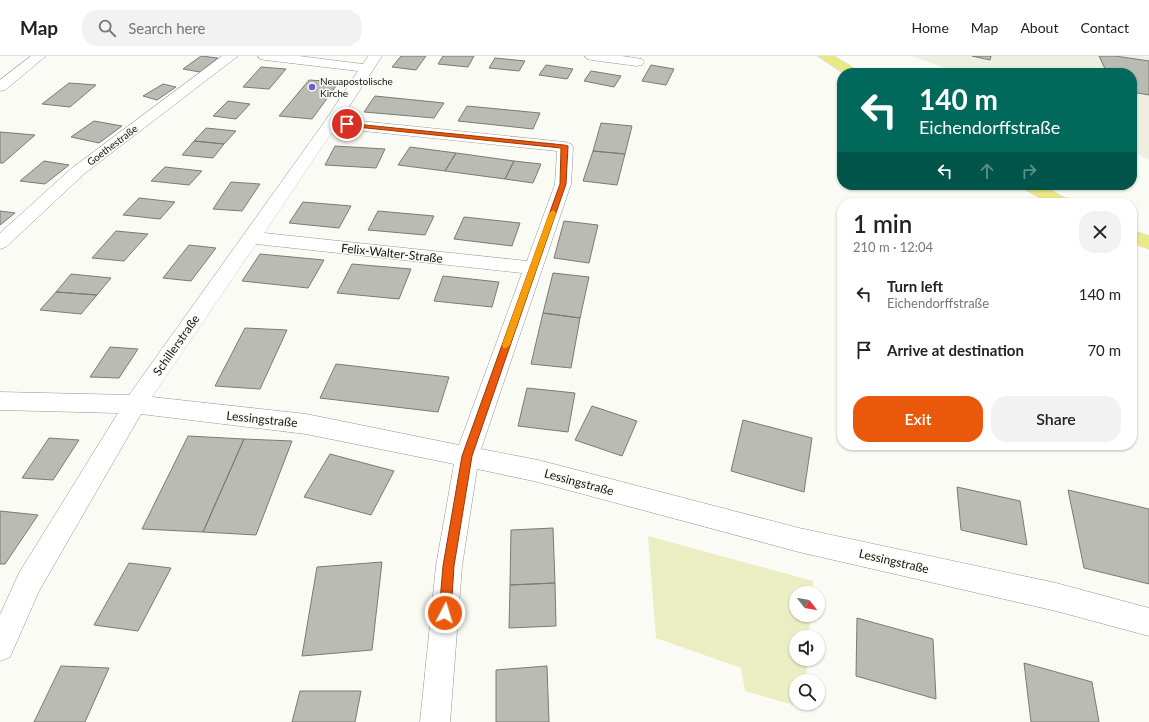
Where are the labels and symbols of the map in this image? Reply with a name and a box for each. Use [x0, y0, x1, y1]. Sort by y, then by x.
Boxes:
place label: Neuapostolische Kirche [320, 75, 393, 99]
marker: Neuapostolische Kirche [307, 82, 317, 92]
pin [330, 107, 364, 141]
street label: Goethestraße [84, 122, 140, 168]
street label: Felix-Walter-Straße [340, 240, 444, 266]
street label: Schillerstraße [149, 312, 203, 378]
street label: Lessingstraße [226, 408, 298, 430]
street label: Lessingstraße [543, 466, 615, 498]
street label: Lessingstraße [858, 546, 930, 576]
north arrow [789, 586, 825, 622]
position arrow [424, 592, 466, 634]

